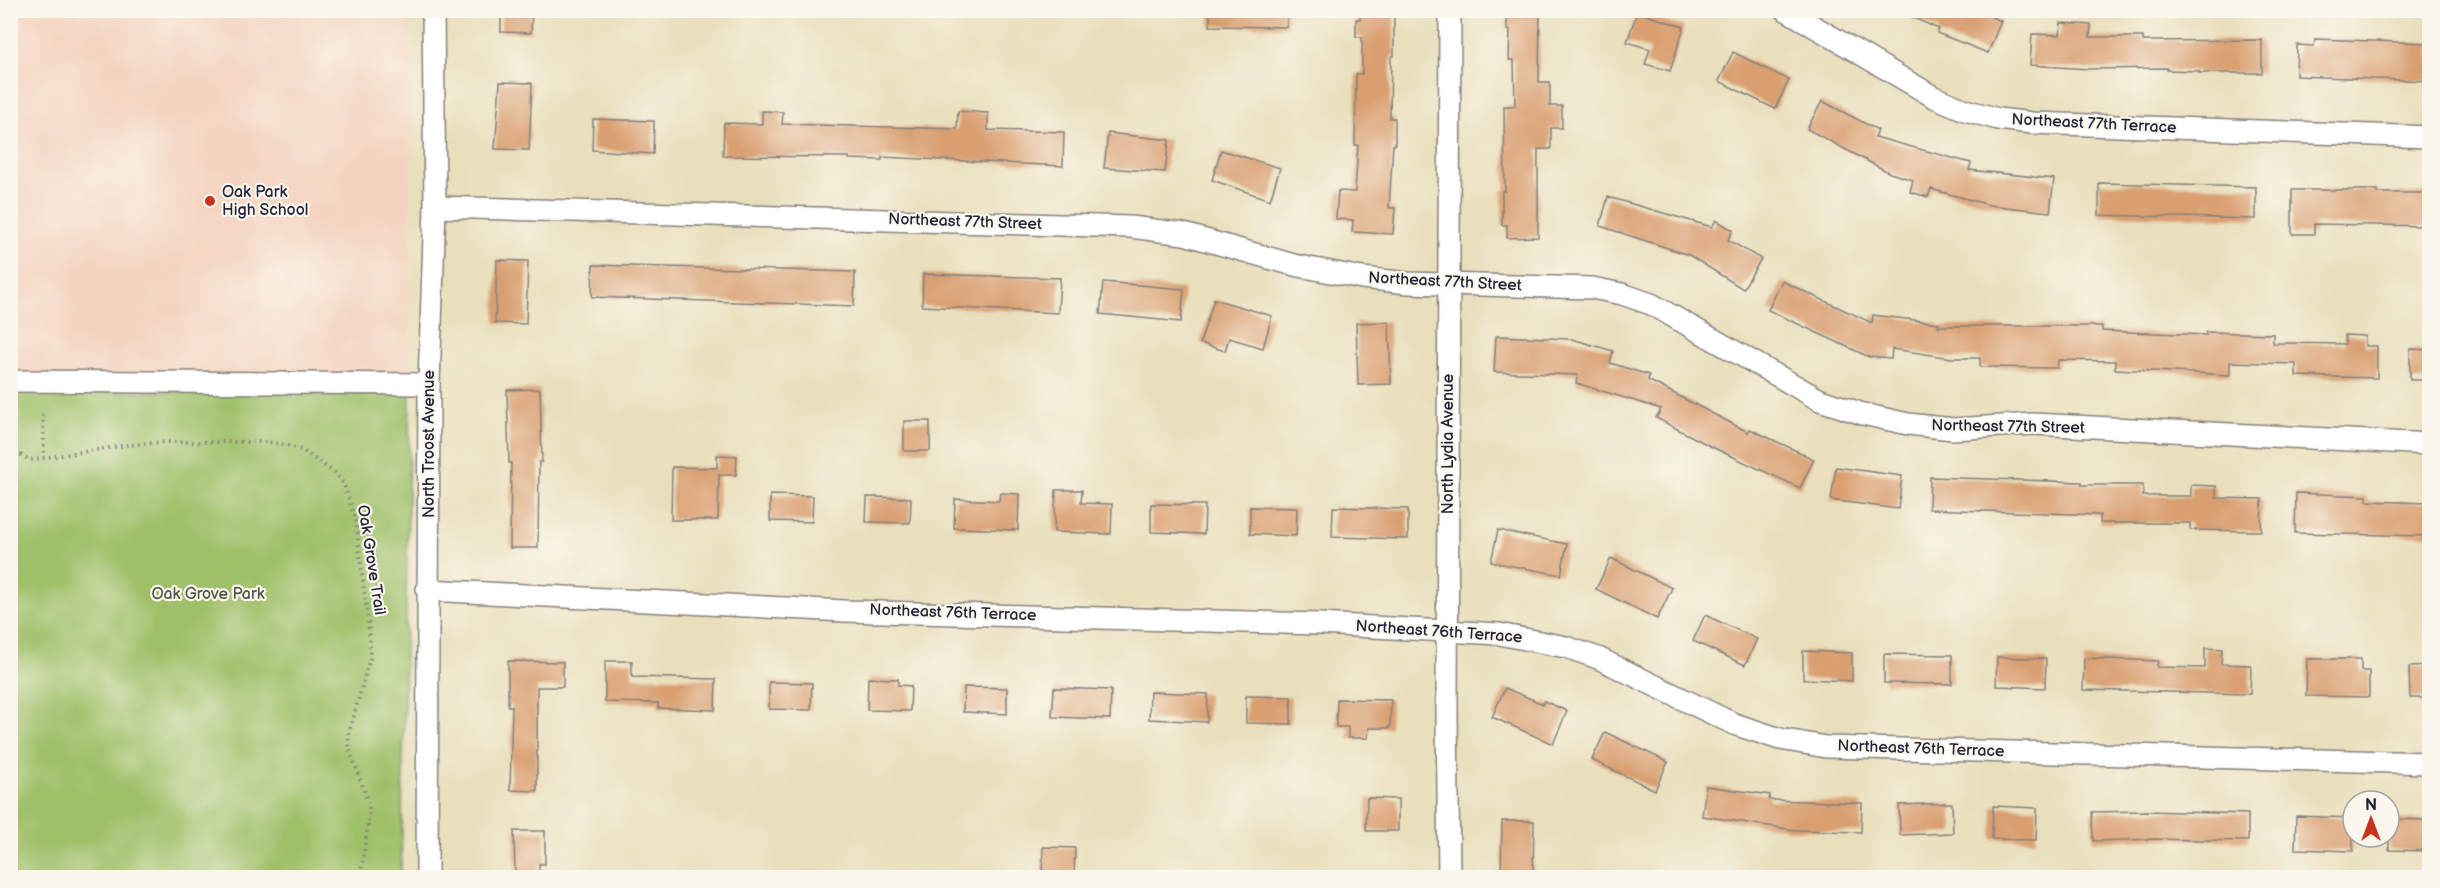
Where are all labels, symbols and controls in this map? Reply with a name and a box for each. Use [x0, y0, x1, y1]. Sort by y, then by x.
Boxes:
street label: Northeast 77th Terrace [2011, 110, 2177, 138]
place label: Oak Park High School [222, 183, 308, 220]
marker: Oak Park High School [203, 194, 217, 208]
street label: Northeast 77th Street [888, 210, 1042, 234]
street label: Northeast 77th Street [1368, 268, 1522, 296]
street label: North Troost Avenue [420, 370, 439, 518]
street label: North Lydia Avenue [1439, 373, 1458, 514]
street label: Northeast 77th Street [1931, 416, 2085, 438]
street label: Oak Grove Trail [353, 504, 389, 616]
park label: Oak Grove Park [151, 585, 265, 604]
street label: Northeast 76th Terrace [869, 601, 1037, 625]
street label: Northeast 76th Terrace [1355, 617, 1523, 647]
street label: Northeast 76th Terrace [1837, 737, 2005, 761]
north arrow [2341, 789, 2401, 849]
text: N [2365, 796, 2377, 815]

